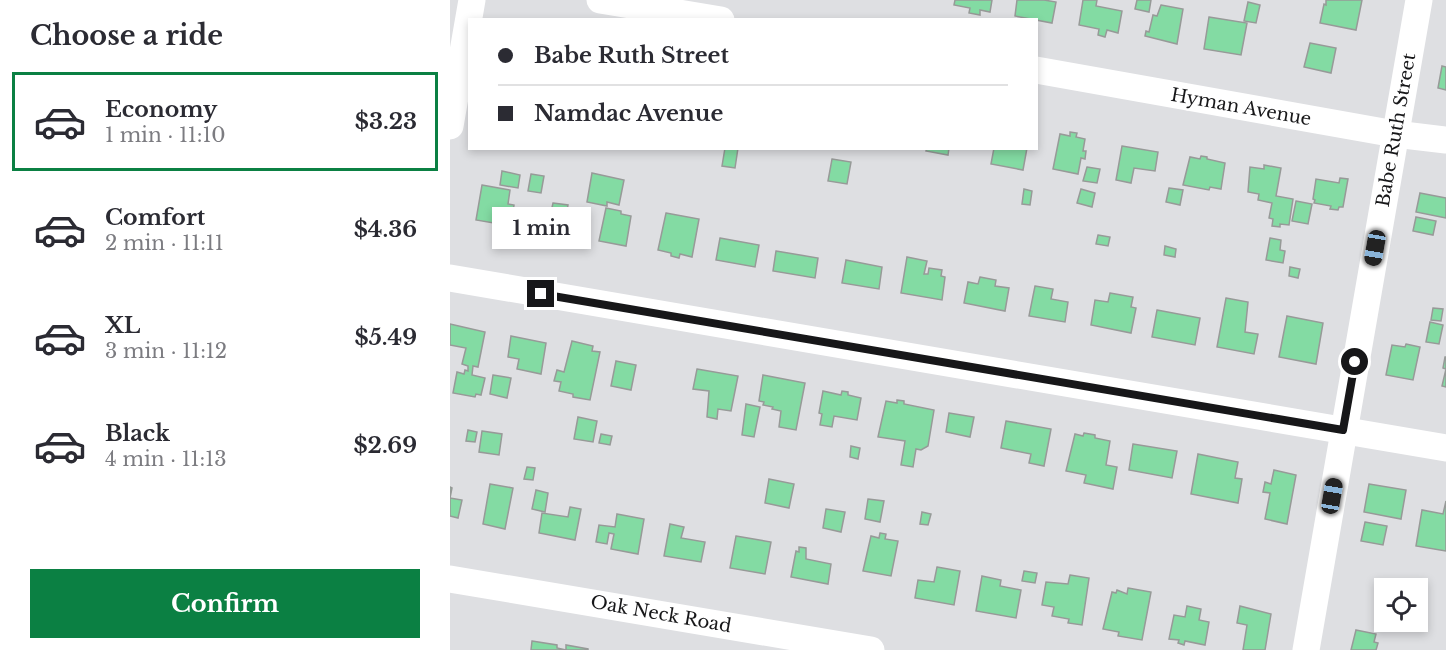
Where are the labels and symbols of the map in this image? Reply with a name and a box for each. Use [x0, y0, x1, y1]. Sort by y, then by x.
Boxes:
street label: Babe Ruth Street [1372, 51, 1420, 209]
street label: Hyman Avenue [1169, 84, 1313, 130]
callout: 1 min [492, 207, 590, 249]
car [1363, 229, 1387, 267]
route end [527, 280, 554, 307]
route start [1341, 348, 1368, 375]
car [1320, 477, 1344, 515]
street label: Oak Neck Road [589, 591, 733, 637]

